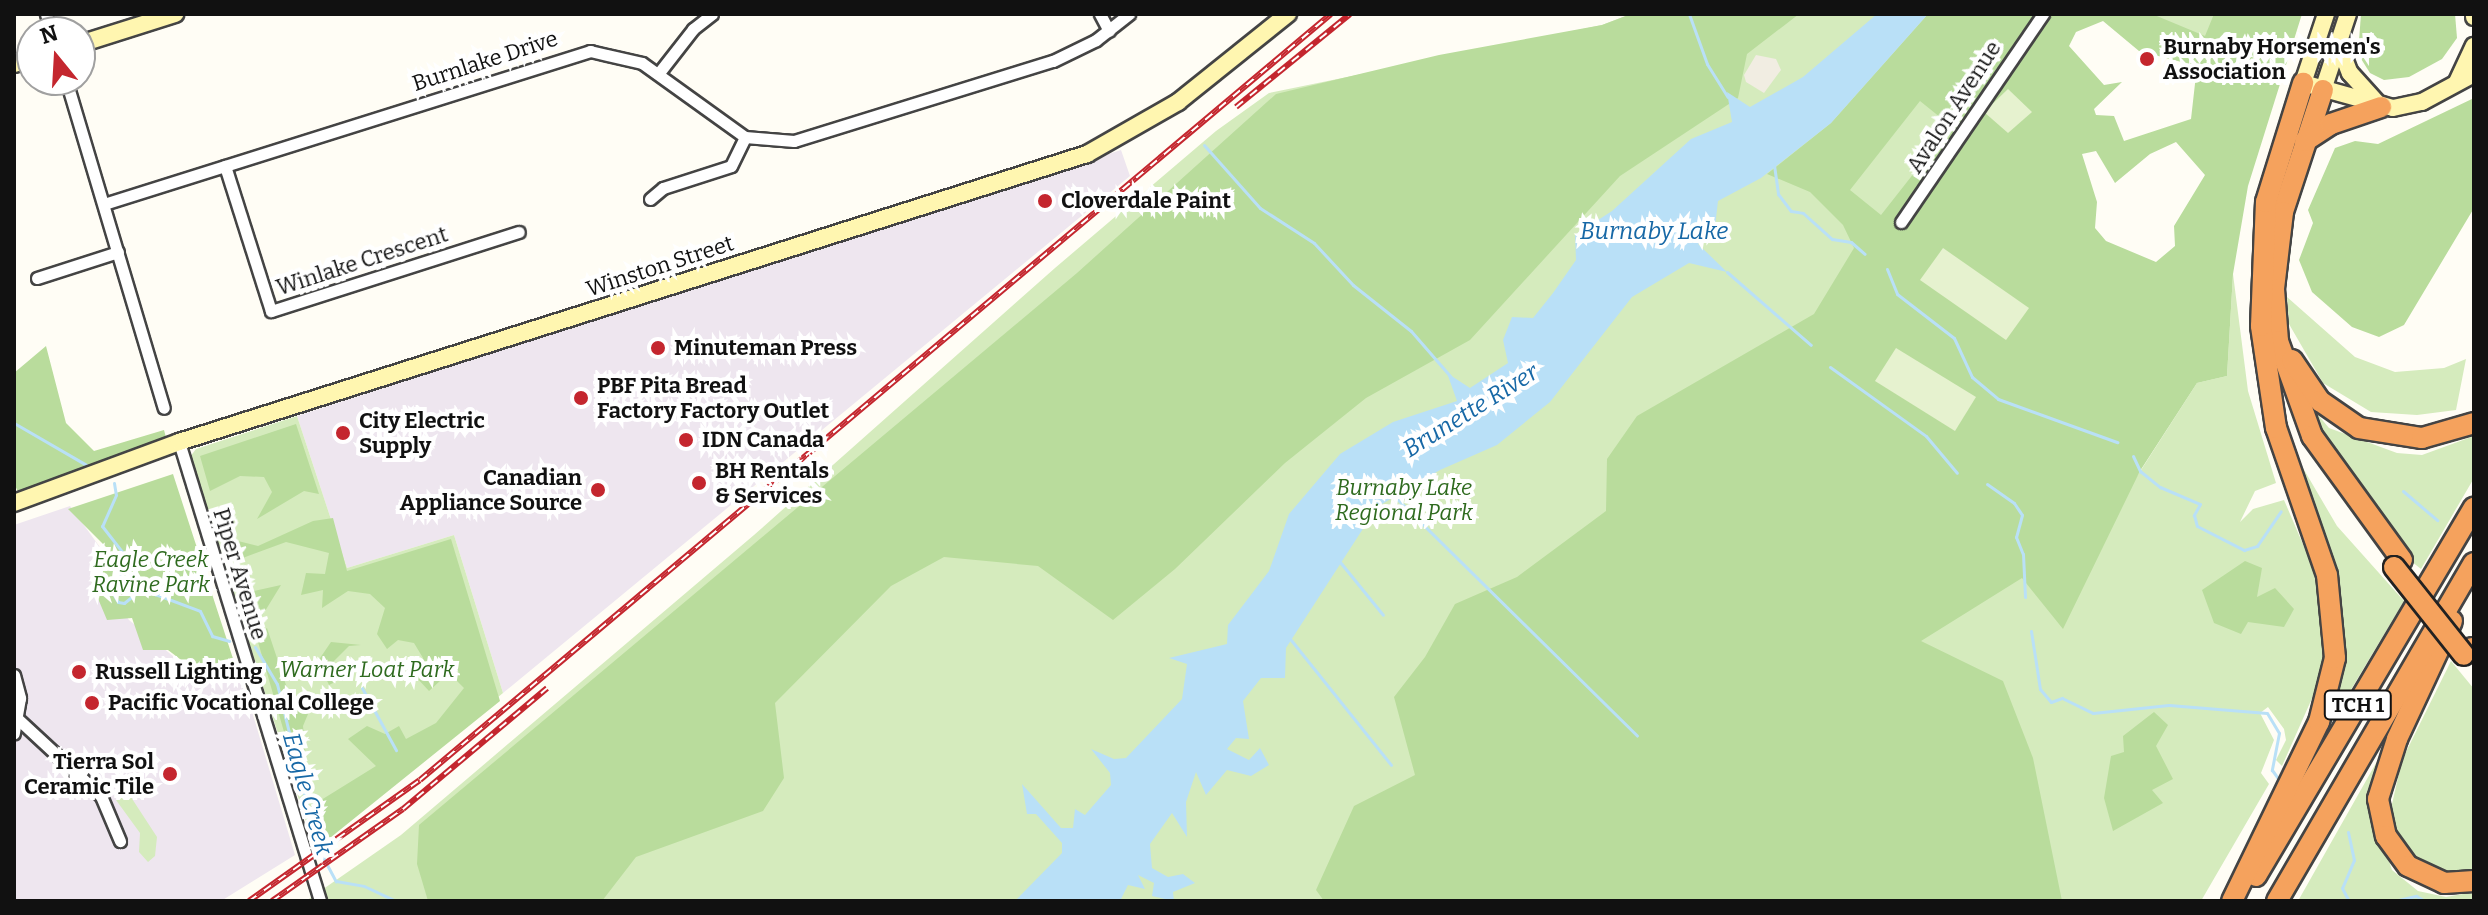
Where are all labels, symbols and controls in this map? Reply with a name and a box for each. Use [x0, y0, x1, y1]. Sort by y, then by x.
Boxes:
north arrow [16, 16, 96, 96]
text: N [37, 19, 61, 50]
street label: Burnlake Drive [409, 25, 561, 97]
place label: Burnaby Horsemen's Association [2163, 33, 2381, 84]
street label: Avalon Avenue [1901, 36, 2007, 178]
marker: Burnaby Horsemen's Association [2138, 50, 2156, 68]
place label: Cloverdale Paint [1061, 188, 1231, 214]
marker: Cloverdale Paint [1036, 192, 1054, 210]
water label: Burnaby Lake [1580, 218, 1728, 246]
street label: Winlake Crescent [273, 221, 451, 301]
street label: Winston Street [583, 230, 737, 302]
place label: Minuteman Press [674, 335, 857, 361]
marker: Minuteman Press [649, 339, 667, 357]
water label: Brunette River [1398, 358, 1544, 464]
place label: PBF Pita Bread Factory Factory Outlet [597, 372, 829, 424]
marker: PBF Pita Bread Factory Factory Outlet [572, 389, 590, 407]
place label: City Electric Supply [359, 407, 485, 458]
marker: City Electric Supply [334, 424, 352, 442]
place label: IDN Canada [702, 427, 824, 453]
marker: IDN Canada [677, 431, 695, 449]
place label: BH Rentals & Services [715, 457, 829, 508]
place label: Canadian Appliance Source [400, 464, 582, 516]
marker: BH Rentals & Services [690, 474, 708, 492]
park label: Burnaby Lake Regional Park [1335, 474, 1473, 526]
marker: Canadian Appliance Source [589, 481, 607, 499]
street label: Piper Avenue [207, 505, 273, 643]
park label: Eagle Creek Ravine Park [92, 546, 210, 598]
park label: Warner Loat Park [280, 657, 454, 683]
place label: Russell Lighting [95, 659, 263, 685]
marker: Russell Lighting [70, 663, 88, 681]
road number: TCH 1 [2322, 689, 2394, 721]
place label: Pacific Vocational College [108, 690, 374, 716]
marker: Pacific Vocational College [83, 694, 101, 712]
water label: Eagle Creek [276, 730, 338, 858]
place label: Tierra Sol Ceramic Tile [24, 748, 154, 800]
marker: Tierra Sol Ceramic Tile [161, 765, 179, 783]

